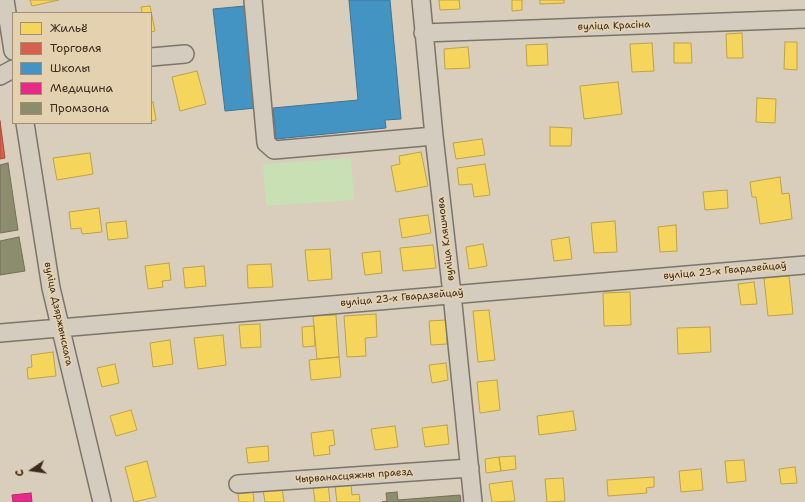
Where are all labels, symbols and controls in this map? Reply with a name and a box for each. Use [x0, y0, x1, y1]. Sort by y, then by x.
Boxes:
legend [12, 12, 152, 124]
street label: вуліца Красіна [578, 19, 650, 33]
text: Жильё [50, 20, 88, 36]
text: Торговля [50, 40, 102, 56]
text: Школы [50, 60, 90, 76]
text: Медицина [50, 80, 113, 96]
text: Промзона [50, 100, 109, 116]
street label: вуліца Кляшчова [435, 196, 457, 282]
street label: вуліца 23-х Гвардзейцаў [663, 260, 787, 282]
street label: вуліца Дзяржынскага [41, 261, 75, 367]
street label: вуліца 23-х Гвардзейцаў [340, 287, 464, 309]
north arrow [12, 450, 52, 490]
street label: Чырванасцяжны праезд [295, 466, 413, 486]
text: С [12, 468, 28, 478]

